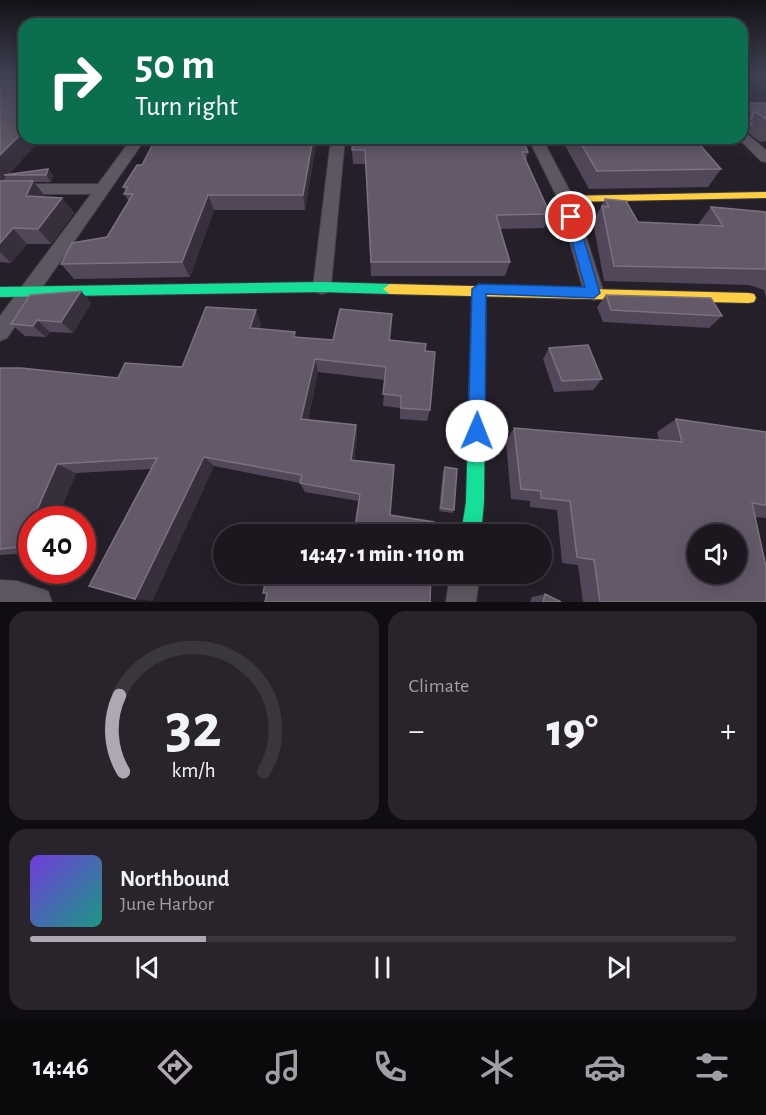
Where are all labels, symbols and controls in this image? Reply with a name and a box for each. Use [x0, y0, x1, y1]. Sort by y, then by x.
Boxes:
icon: right [36, 42, 114, 120]
text: 50 m [135, 44, 215, 86]
text: Turn right [135, 93, 238, 120]
pin [545, 191, 596, 242]
icon: arrive [554, 200, 587, 233]
position arrow [445, 399, 509, 463]
speed limit sign: 40 [18, 506, 96, 584]
map controls [687, 524, 747, 584]
button: sound [687, 524, 747, 584]
text: 14:47 · 1 min · 110 m [301, 543, 464, 565]
text: Climate [409, 676, 469, 696]
text: 32 [166, 696, 222, 758]
text: 19° [546, 709, 598, 754]
text: − [409, 715, 424, 748]
text: + [720, 715, 736, 748]
text: km/h [172, 761, 216, 782]
text: Northbound [120, 868, 229, 890]
text: June Harbor [120, 894, 214, 914]
icon: previous [131, 951, 164, 984]
icon: pause [366, 951, 399, 984]
icon: next [602, 951, 635, 984]
icon: directions [154, 1046, 196, 1088]
icon: music [262, 1046, 304, 1088]
icon: phone [369, 1046, 411, 1088]
icon: climate [476, 1046, 518, 1088]
icon: car [584, 1046, 626, 1088]
icon: filters [691, 1046, 733, 1088]
text: 14:46 [33, 1053, 89, 1080]

